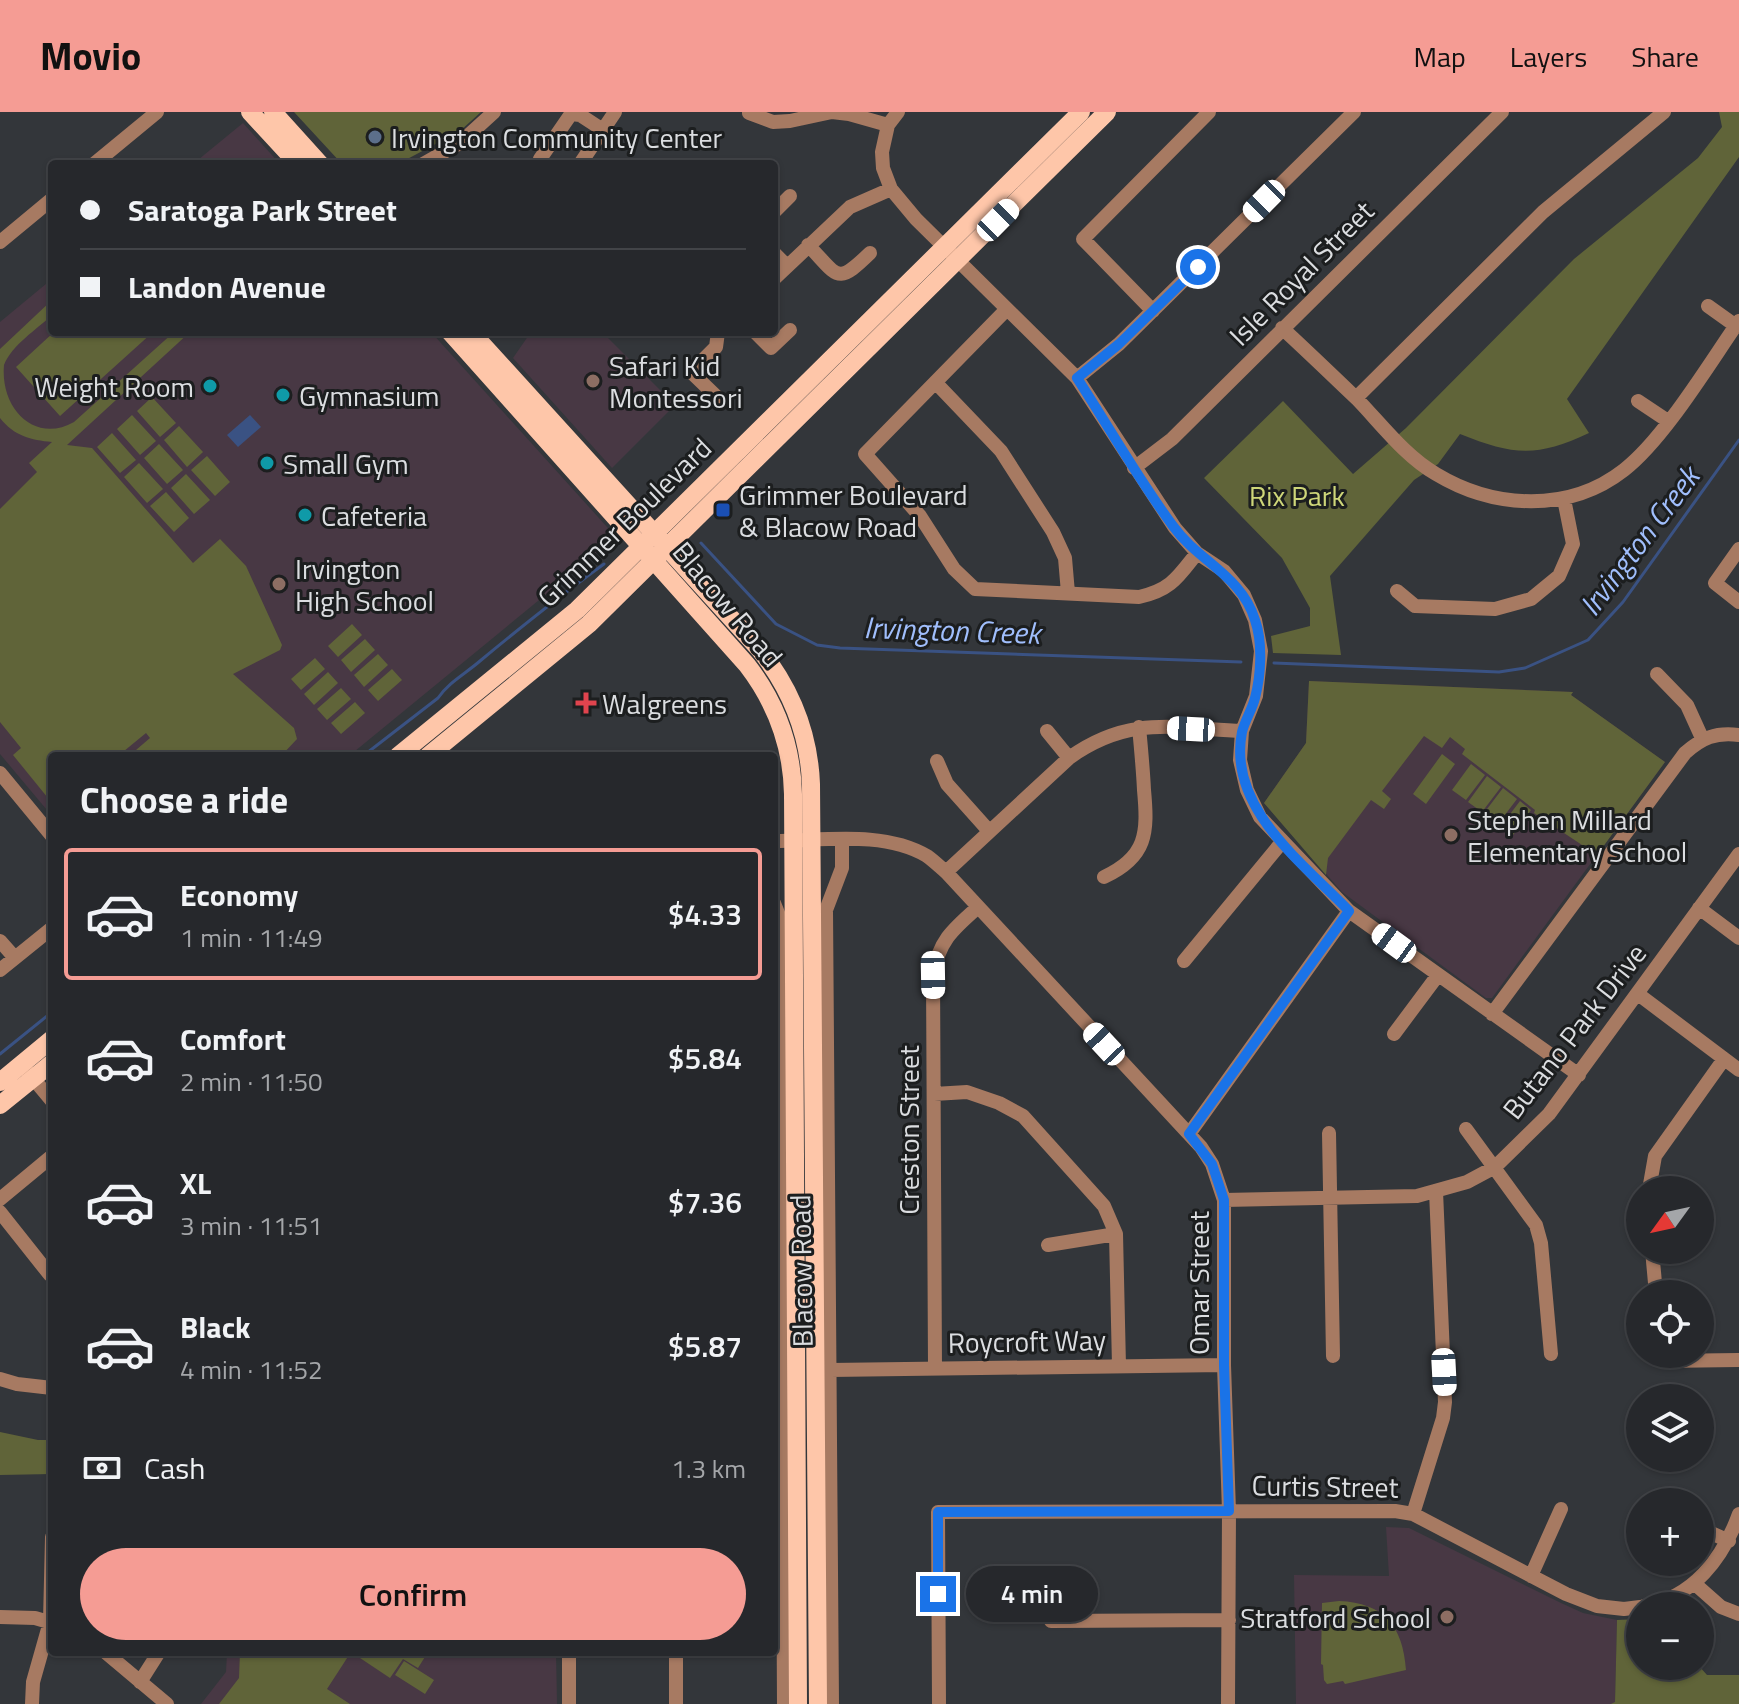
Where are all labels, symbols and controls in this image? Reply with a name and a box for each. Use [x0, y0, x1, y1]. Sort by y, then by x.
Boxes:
text: Movio [40, 27, 141, 85]
text: Map [1413, 35, 1466, 78]
text: Layers [1510, 35, 1587, 78]
text: Share [1631, 35, 1699, 78]
place label: Irvington Community Center [391, 116, 723, 159]
marker: Irvington Community Center [366, 128, 384, 146]
car [1239, 176, 1289, 226]
text: Saratoga Park Street [128, 187, 397, 233]
street label: Isle Royal Street [1219, 190, 1384, 355]
car [973, 195, 1023, 245]
route start [1180, 249, 1216, 285]
text: Landon Avenue [128, 264, 326, 310]
place label: Safari Kid Montessori [609, 344, 743, 419]
place label: Weight Room [34, 365, 194, 408]
marker: Safari Kid Montessori [584, 372, 602, 390]
place label: Gymnasium [299, 374, 439, 417]
marker: Weight Room [201, 377, 219, 395]
marker: Gymnasium [274, 386, 292, 404]
street label: Grimmer Boulevard [527, 427, 721, 617]
place label: Small Gym [283, 442, 409, 485]
marker: Small Gym [258, 454, 276, 472]
water label: Irvington Creek [1568, 454, 1713, 625]
place label: Grimmer Boulevard & Blacow Road [739, 473, 968, 548]
park label: Rix Park [1249, 474, 1345, 517]
place label: Cafeteria [321, 494, 427, 537]
marker: Grimmer Boulevard & Blacow Road [714, 501, 732, 519]
marker: Cafeteria [296, 506, 314, 524]
street label: Blacow Road [663, 532, 793, 676]
place label: Irvington High School [295, 547, 434, 622]
marker: Irvington High School [270, 575, 288, 593]
water label: Irvington Creek [863, 604, 1045, 656]
place label: Walgreens [602, 682, 727, 725]
marker: Walgreens [577, 694, 595, 712]
car [1166, 716, 1216, 742]
text: Choose a ride [80, 772, 288, 827]
place label: Stephen Millard Elementary School [1467, 798, 1687, 873]
marker: Stephen Millard Elementary School [1442, 826, 1460, 844]
text: Economy [180, 872, 298, 918]
icon: car [84, 878, 156, 950]
text: $4.33 [668, 891, 742, 937]
text: 1 min · 11:49 [180, 918, 323, 957]
car [1368, 919, 1420, 967]
street label: Butano Park Drive [1492, 934, 1656, 1128]
car [921, 951, 945, 999]
text: Comfort [180, 1016, 286, 1062]
car [1079, 1018, 1129, 1070]
icon: car [84, 1022, 156, 1094]
text: $5.84 [668, 1035, 742, 1081]
street label: Creston Street [887, 1045, 930, 1215]
text: 2 min · 11:50 [180, 1062, 323, 1101]
text: XL [180, 1160, 211, 1206]
icon: car [84, 1166, 156, 1238]
north arrow [1626, 1176, 1714, 1264]
map controls [1626, 1176, 1714, 1680]
text: $7.36 [668, 1179, 742, 1225]
street label: Blacow Road [778, 1194, 824, 1348]
text: 3 min · 11:51 [180, 1206, 323, 1245]
street label: Omar Street [1177, 1211, 1220, 1355]
button: locate [1626, 1280, 1714, 1368]
text: Black [180, 1304, 251, 1350]
icon: car [84, 1310, 156, 1382]
street label: Roycroft Way [948, 1318, 1106, 1364]
text: $5.87 [668, 1323, 742, 1369]
car [1431, 1347, 1457, 1397]
text: 4 min · 11:52 [180, 1350, 323, 1389]
button: layers [1626, 1384, 1714, 1472]
text: Cash [144, 1445, 205, 1491]
icon: cash [80, 1446, 124, 1490]
text: 1.3 km [671, 1449, 746, 1488]
street label: Curtis Street [1251, 1463, 1399, 1509]
button: + [1626, 1488, 1714, 1576]
button: Confirm [80, 1548, 746, 1640]
callout: 4 min [966, 1566, 1098, 1622]
text: 4 min [1001, 1574, 1063, 1613]
route end [920, 1576, 956, 1612]
button: − [1626, 1592, 1714, 1680]
place label: Stratford School [1240, 1596, 1431, 1639]
marker: Stratford School [1438, 1608, 1456, 1626]

